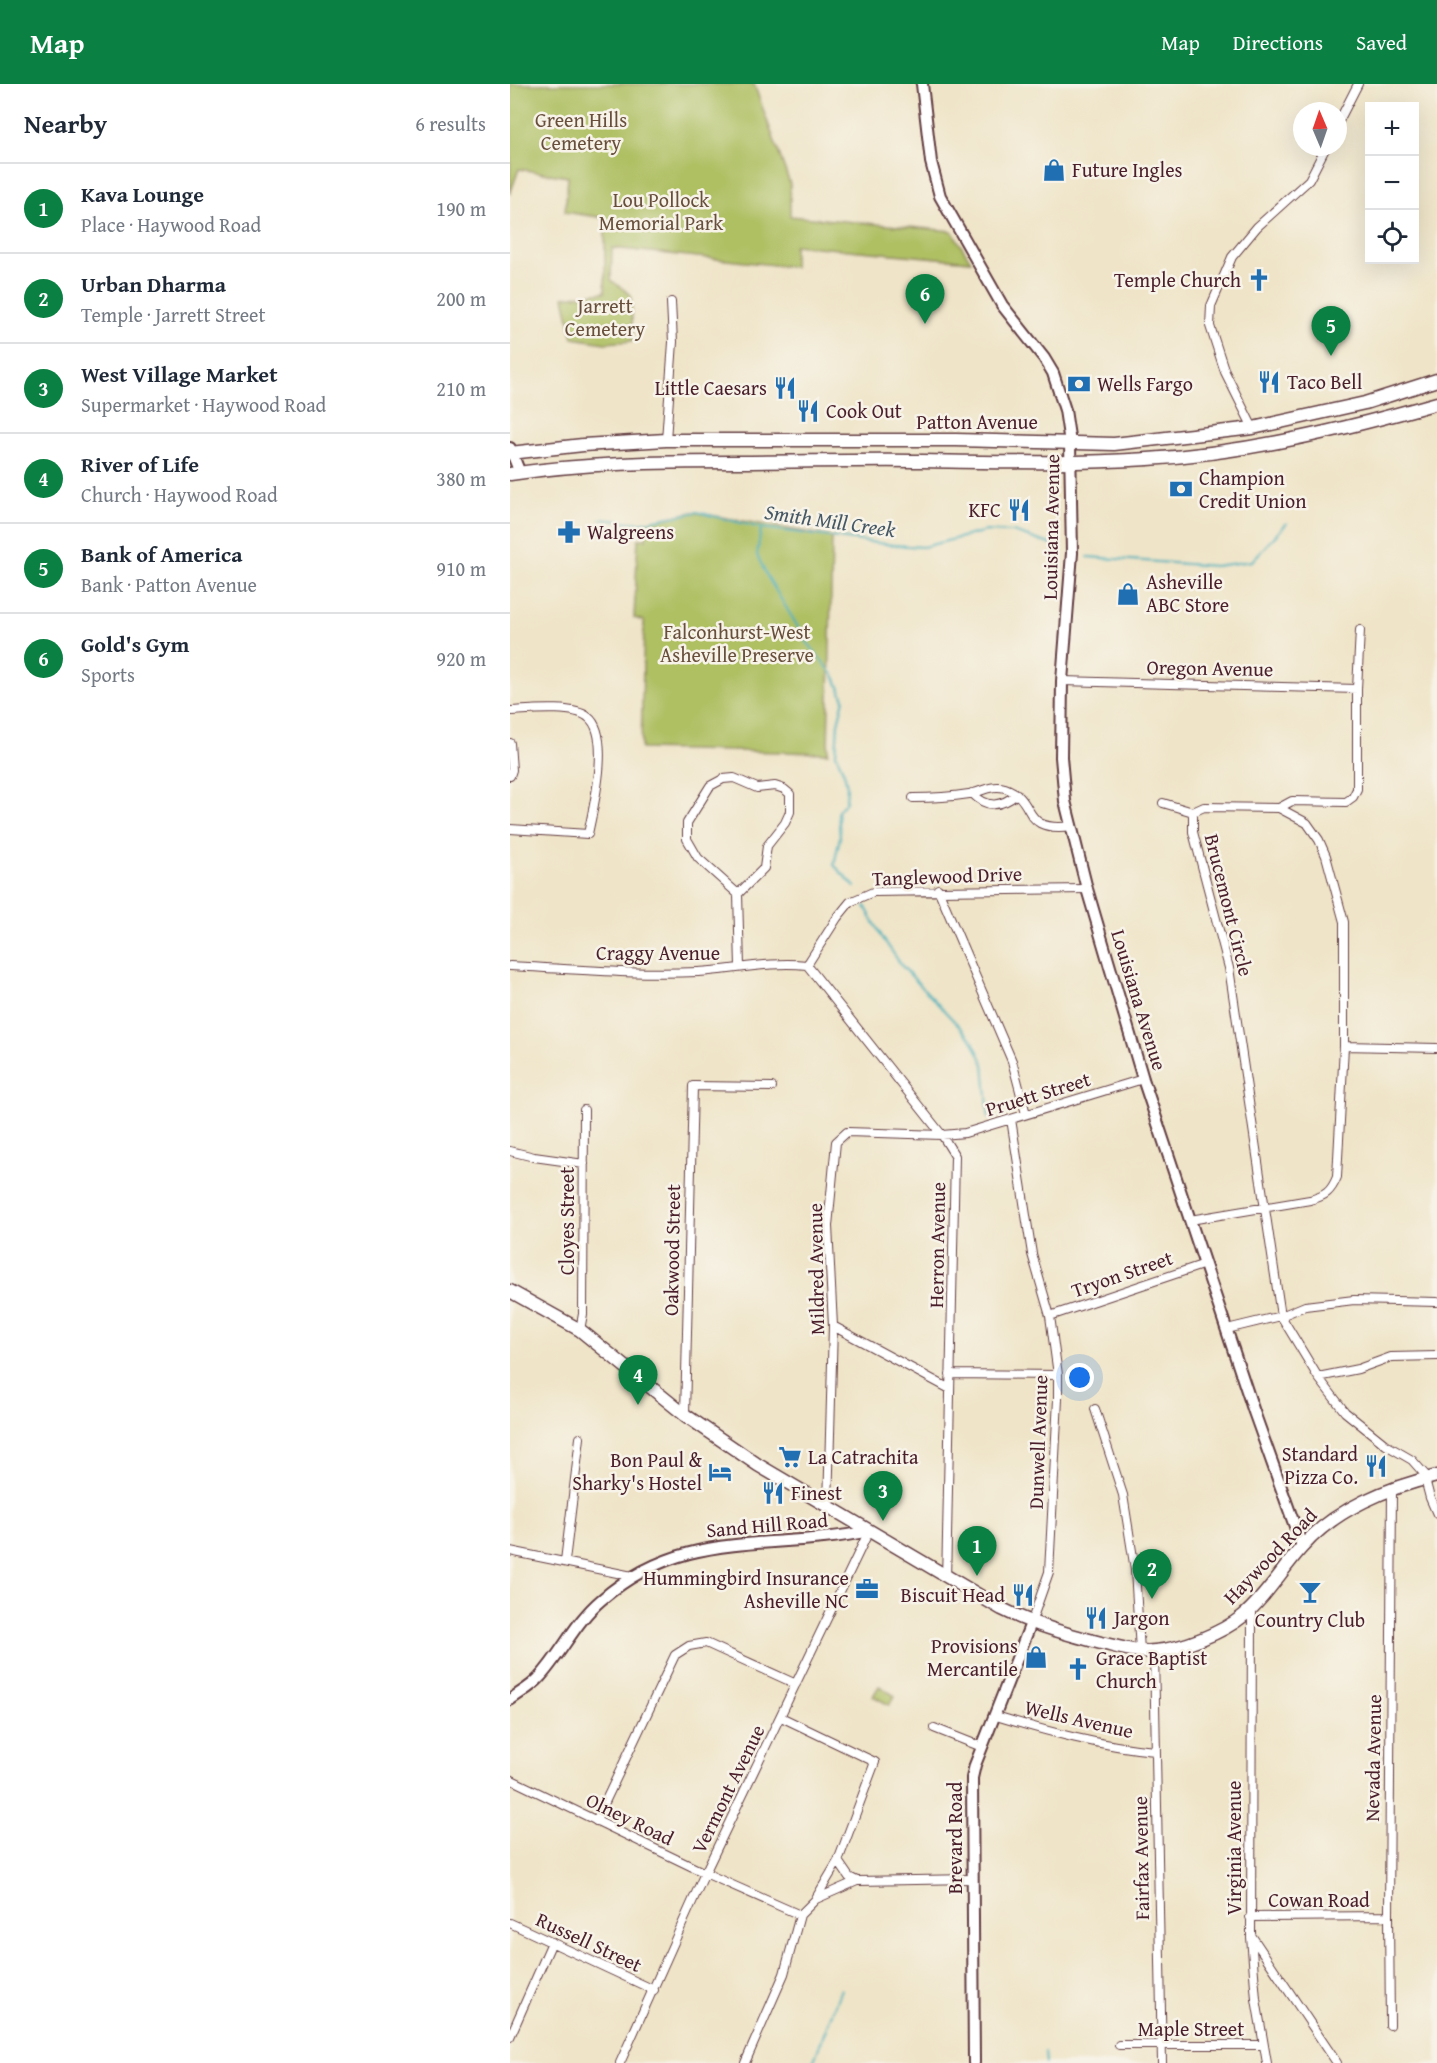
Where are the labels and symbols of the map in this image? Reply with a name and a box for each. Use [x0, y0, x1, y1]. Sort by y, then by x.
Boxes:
north arrow [1293, 102, 1347, 156]
park label: Green Hills Cemetery [535, 105, 627, 157]
place label: Future Ingles [1072, 155, 1183, 184]
shop icon: Future Ingles [1041, 157, 1067, 183]
park label: Lou Pollock Memorial Park [599, 185, 724, 237]
place label: Temple Church [1114, 265, 1241, 294]
church icon: Temple Church [1246, 267, 1272, 293]
pin: 6 [906, 274, 944, 324]
park label: Jarrett Cemetery [565, 291, 645, 343]
pin: 5 [1312, 306, 1350, 356]
place label: Taco Bell [1287, 367, 1363, 396]
place label: Wells Fargo [1097, 369, 1193, 398]
restaurant icon: Taco Bell [1256, 369, 1282, 395]
bank icon: Wells Fargo [1066, 371, 1092, 397]
place label: Little Caesars [655, 373, 767, 402]
restaurant icon: Little Caesars [772, 375, 798, 401]
place label: Cook Out [826, 396, 902, 425]
restaurant icon: Cook Out [795, 398, 821, 424]
street label: Patton Avenue [916, 407, 1038, 436]
street label: Louisiana Avenue [1035, 454, 1066, 600]
place label: Champion Credit Union [1199, 463, 1306, 515]
bank icon: Champion Credit Union [1168, 476, 1194, 502]
place label: KFC [969, 495, 1001, 524]
water label: Smith Mill Creek [763, 496, 898, 545]
restaurant icon: KFC [1006, 497, 1032, 523]
place label: Walgreens [587, 517, 674, 546]
pharmacy icon: Walgreens [556, 519, 582, 545]
place label: Asheville ABC Store [1146, 567, 1229, 619]
shop icon: Asheville ABC Store [1115, 581, 1141, 607]
park label: Falconhurst-West Asheville Preserve [660, 617, 814, 669]
street label: Oregon Avenue [1146, 652, 1274, 683]
street label: Brucemont Circle [1198, 831, 1261, 979]
street label: Tanglewood Drive [871, 858, 1023, 893]
street label: Louisiana Avenue [1104, 926, 1175, 1074]
street label: Craggy Avenue [596, 938, 720, 967]
street label: Pruett Street [982, 1064, 1094, 1123]
street label: Cloyes Street [552, 1167, 581, 1275]
street label: Herron Avenue [921, 1182, 952, 1308]
street label: Oakwood Street [656, 1184, 687, 1316]
street label: Mildred Avenue [800, 1203, 831, 1335]
street label: Tryon Street [1067, 1243, 1176, 1304]
pin: 4 [618, 1356, 658, 1405]
your location [1065, 1363, 1094, 1392]
street label: Dunwell Avenue [1021, 1374, 1054, 1510]
place label: Standard Pizza Co. [1282, 1439, 1358, 1491]
place label: La Catrachita [808, 1442, 919, 1471]
supermarket icon: La Catrachita [777, 1444, 803, 1470]
place label: Bon Paul & Sharky's Hostel [572, 1445, 702, 1497]
restaurant icon: Standard Pizza Co. [1363, 1453, 1389, 1479]
hotel icon: Bon Paul & Sharky's Hostel [707, 1459, 733, 1485]
pin: 3 [864, 1472, 902, 1521]
place label: Finest [791, 1478, 842, 1507]
restaurant icon: Finest [760, 1480, 786, 1506]
street label: Haywood Road [1216, 1501, 1323, 1610]
street label: Sand Hill Road [705, 1505, 829, 1544]
pin: 1 [958, 1526, 996, 1576]
pin: 2 [1132, 1550, 1172, 1599]
place label: Hummingbird Insurance Asheville NC [643, 1563, 849, 1615]
office icon: Hummingbird Insurance Asheville NC [854, 1576, 880, 1602]
bar icon: Country Club [1297, 1579, 1323, 1605]
place label: Biscuit Head [901, 1580, 1005, 1609]
restaurant icon: Biscuit Head [1010, 1582, 1036, 1608]
place label: Jargon [1111, 1603, 1169, 1632]
restaurant icon: Jargon [1083, 1605, 1109, 1631]
place label: Country Club [1255, 1605, 1365, 1634]
place label: Provisions Mercantile [927, 1631, 1018, 1683]
place label: Grace Baptist Church [1096, 1643, 1207, 1695]
shop icon: Provisions Mercantile [1023, 1644, 1049, 1670]
church icon: Grace Baptist Church [1065, 1656, 1091, 1682]
street label: Wells Avenue [1022, 1692, 1136, 1745]
street label: Nevada Avenue [1357, 1694, 1388, 1822]
street label: Vermont Avenue [684, 1719, 771, 1858]
street label: Brevard Road [940, 1781, 969, 1894]
street label: Virginia Avenue [1219, 1781, 1248, 1915]
street label: Olney Road [581, 1785, 679, 1852]
street label: Fairfax Avenue [1125, 1796, 1156, 1920]
street label: Cowan Road [1268, 1885, 1370, 1914]
street label: Russell Street [532, 1904, 647, 1979]
street label: Maple Street [1138, 2014, 1244, 2043]

